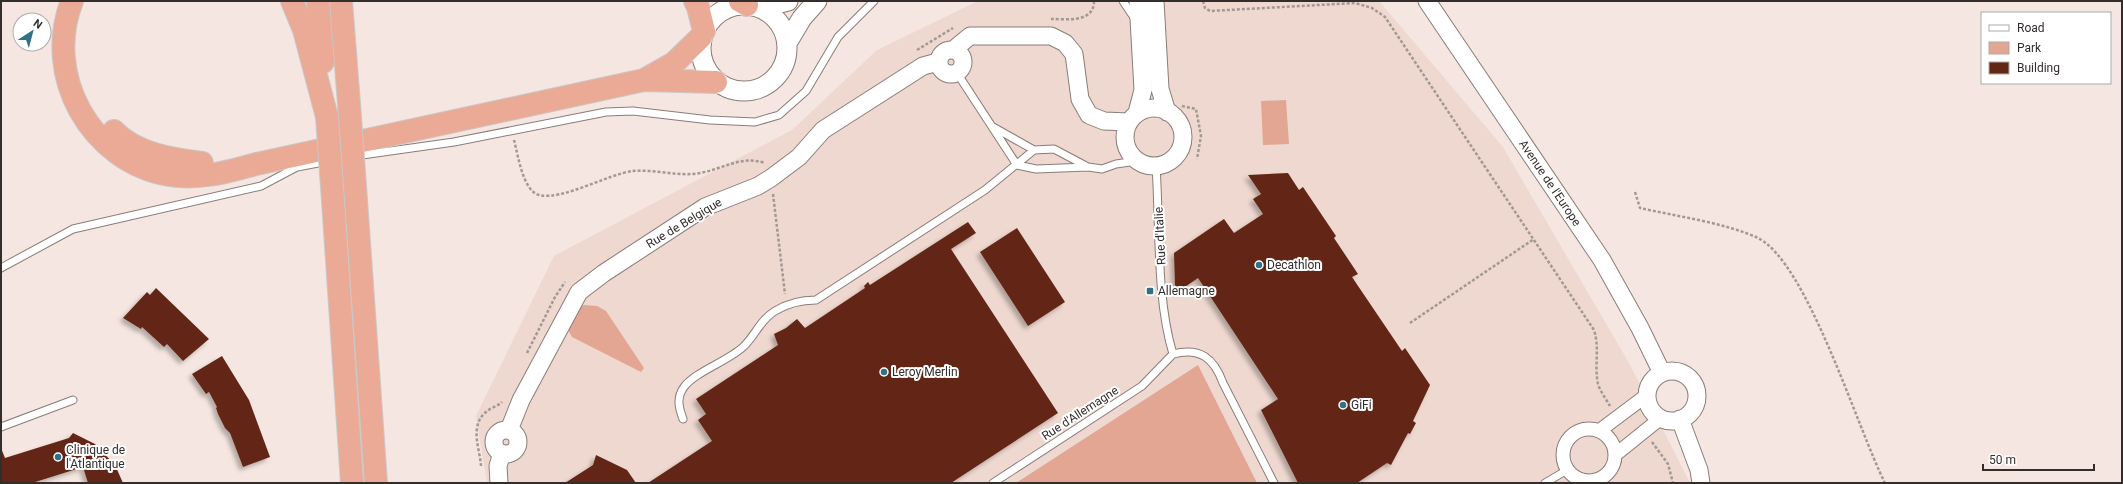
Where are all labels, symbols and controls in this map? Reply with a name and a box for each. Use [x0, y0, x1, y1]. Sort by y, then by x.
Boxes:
north arrow [12, 12, 52, 52]
legend [1981, 12, 2111, 84]
text: N [31, 17, 45, 32]
text: Road [2017, 21, 2045, 35]
text: Park [2017, 41, 2042, 55]
text: Building [2017, 61, 2060, 75]
street label: Avenue de l'Europe [1516, 137, 1584, 229]
street label: Rue de Belgique [644, 195, 724, 251]
street label: Rue d'Italie [1151, 207, 1169, 265]
place label: Decathlon [1267, 258, 1321, 272]
marker: Decathlon [1254, 260, 1264, 270]
place label: Allemagne [1158, 284, 1215, 298]
marker: Allemagne [1145, 286, 1155, 296]
place label: Leroy Merlin [892, 365, 958, 379]
marker: Leroy Merlin [879, 367, 889, 377]
street label: Rue d'Allemagne [1039, 383, 1121, 443]
place label: GiFi [1351, 398, 1372, 412]
marker: GiFi [1338, 400, 1348, 410]
place label: Clinique de l'Atlantique [66, 443, 125, 471]
scale bar [1983, 446, 2094, 472]
marker: Clinique de l'Atlantique [53, 452, 63, 462]
text: 50 m [1989, 453, 2016, 467]

